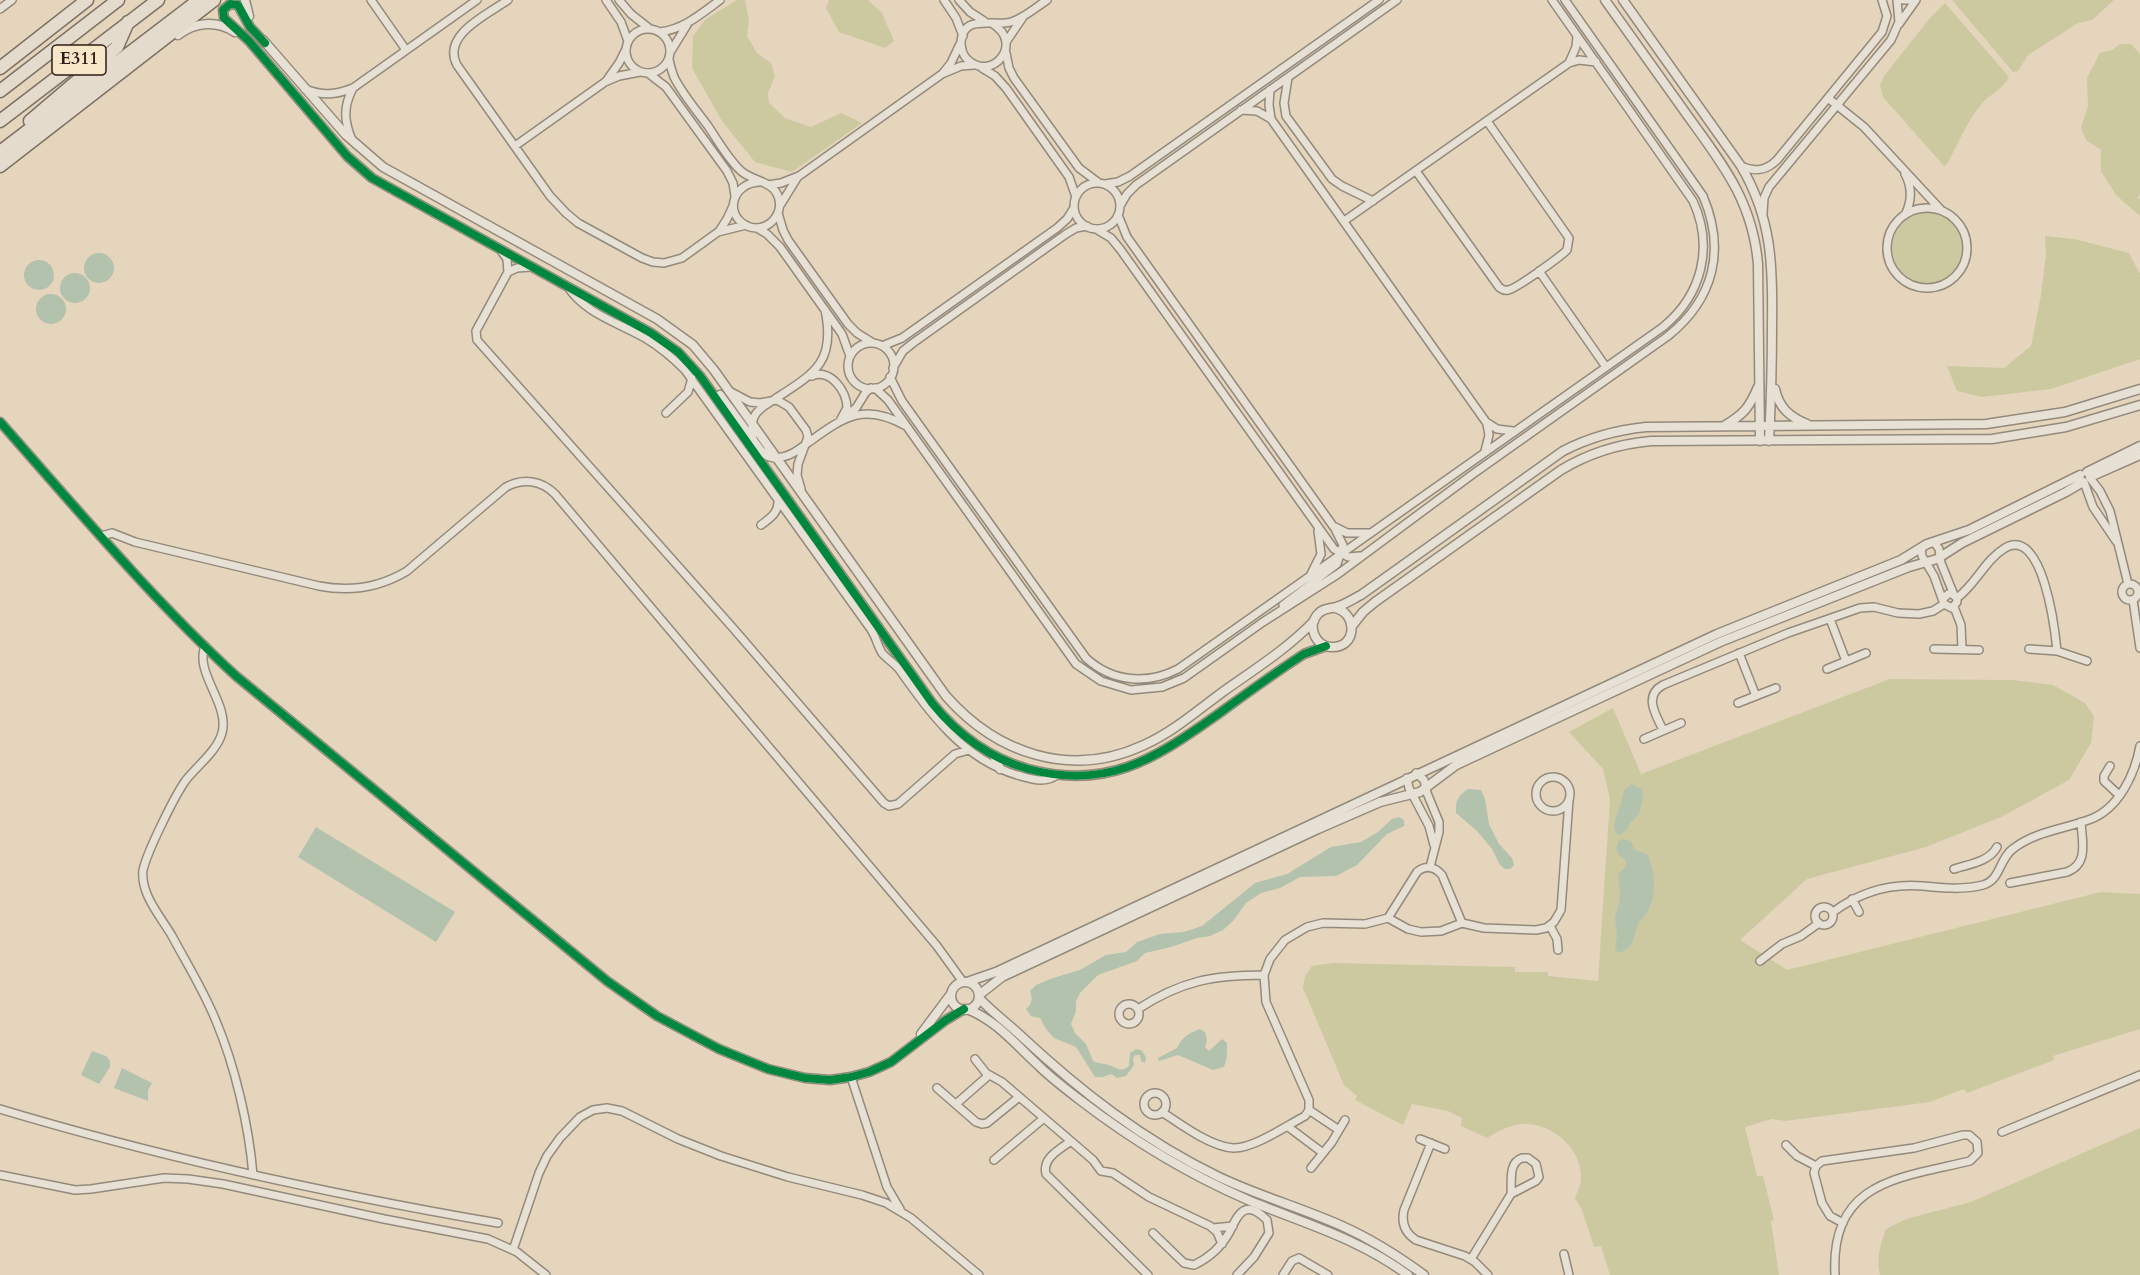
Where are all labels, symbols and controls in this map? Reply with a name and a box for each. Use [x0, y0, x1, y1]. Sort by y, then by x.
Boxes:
road number: E311 [52, 45, 106, 75]

